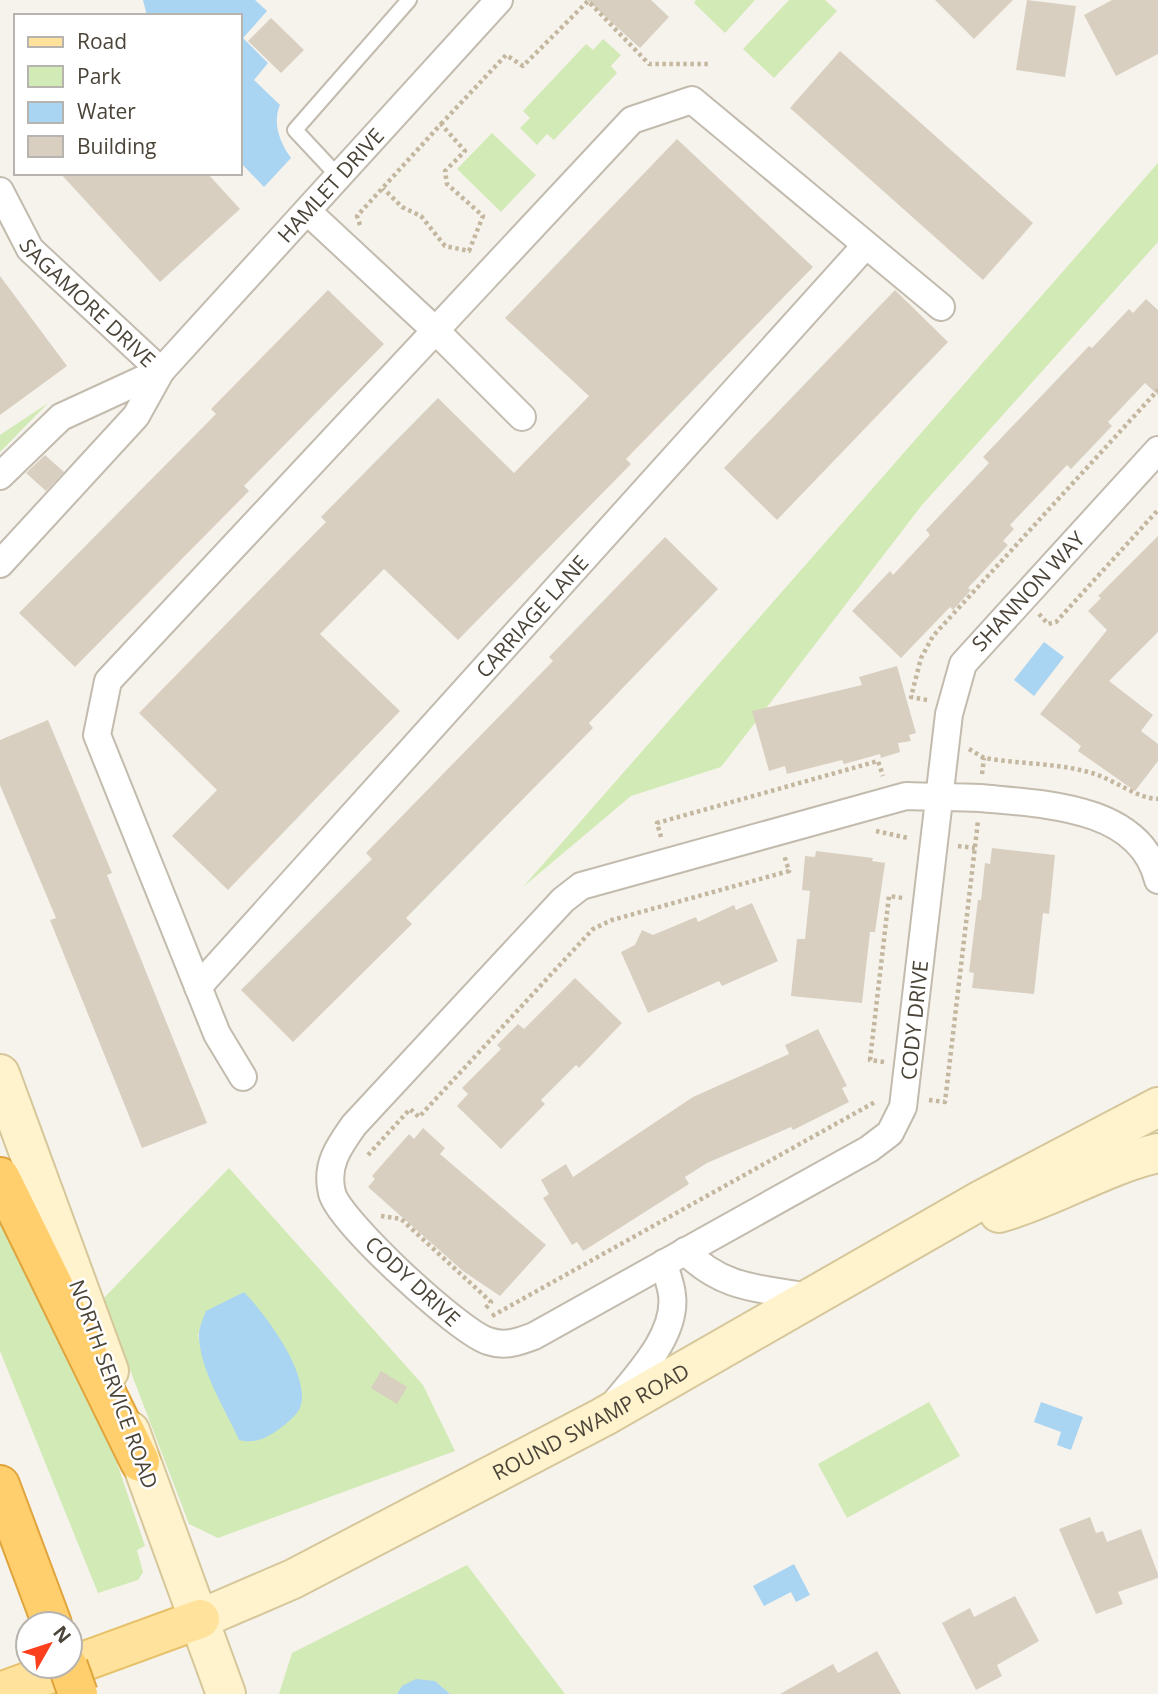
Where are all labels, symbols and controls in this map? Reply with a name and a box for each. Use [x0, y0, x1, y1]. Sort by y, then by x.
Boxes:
legend [14, 14, 242, 175]
text: Road [77, 27, 127, 55]
text: Park [77, 62, 121, 90]
text: Water [77, 97, 136, 125]
street label: HAMLET DRIVE [271, 122, 390, 248]
text: Building [77, 132, 156, 160]
street label: SAGAMORE DRIVE [13, 234, 162, 373]
street label: SHANNON WAY [965, 525, 1091, 657]
street label: CARRIAGE LANE [469, 549, 594, 683]
street label: CODY DRIVE [894, 959, 934, 1081]
street label: CODY DRIVE [359, 1230, 467, 1332]
street label: NORTH SERVICE ROAD [63, 1276, 165, 1492]
street label: ROUND SWAMP ROAD [487, 1357, 694, 1486]
north arrow [14, 1610, 84, 1680]
text: N [47, 1620, 77, 1648]

